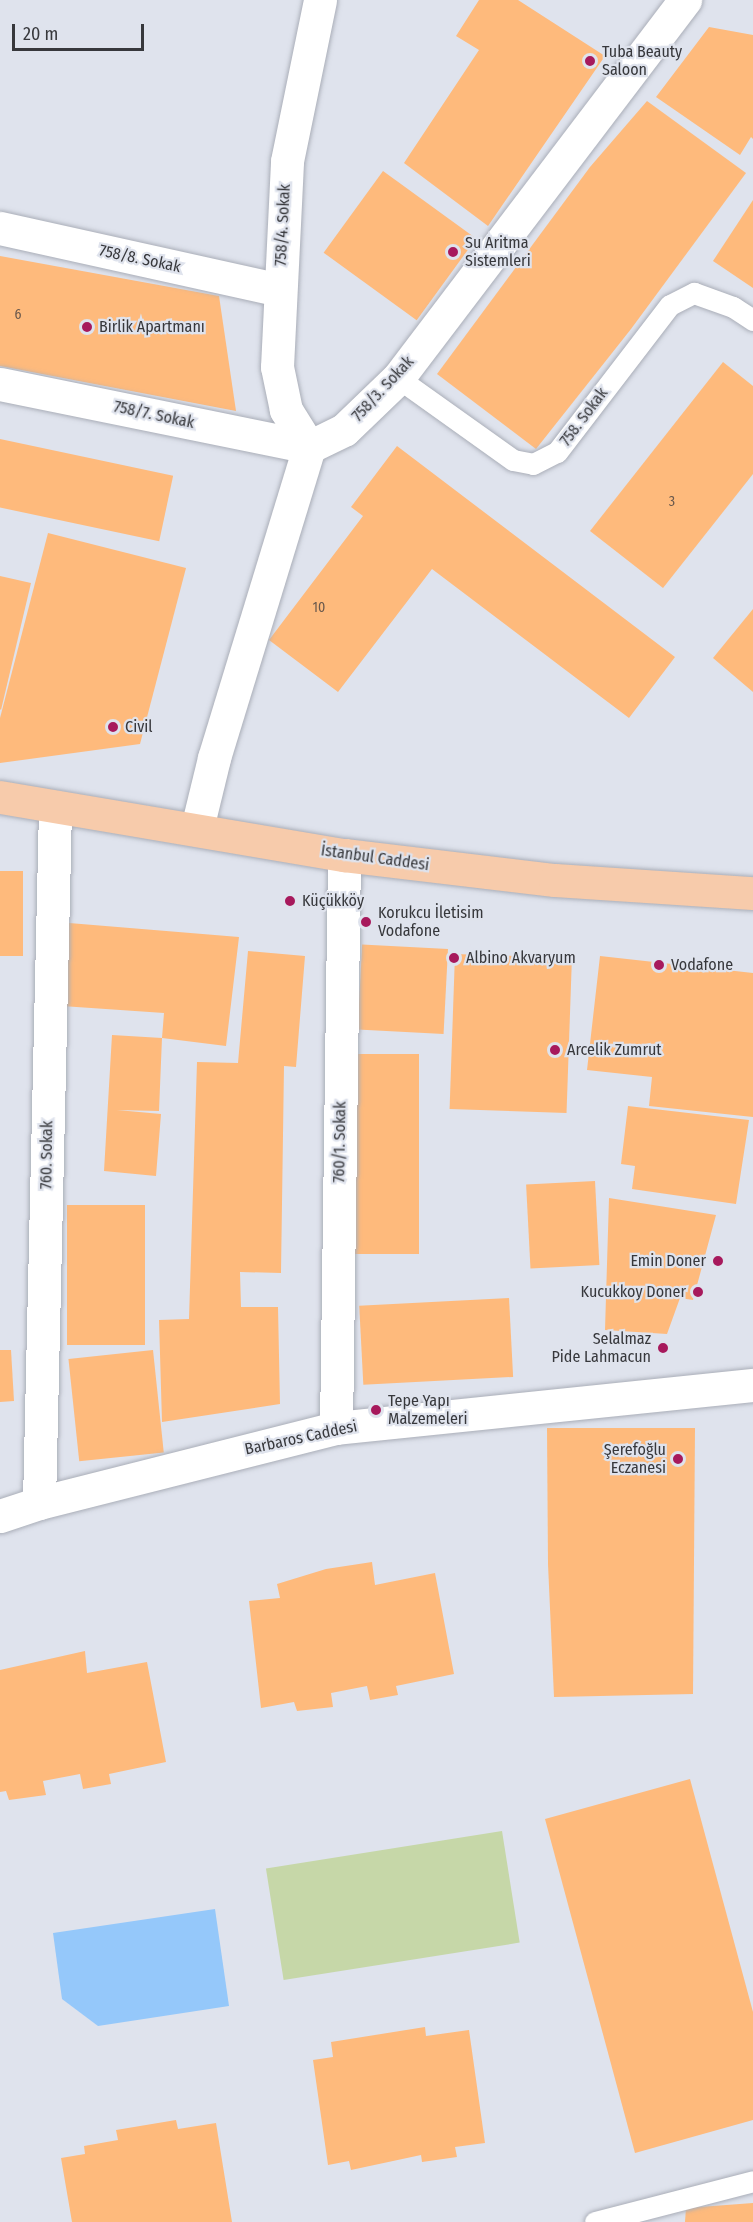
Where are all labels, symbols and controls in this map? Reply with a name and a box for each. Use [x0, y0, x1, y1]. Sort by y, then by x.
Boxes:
scale bar [15, 12, 147, 50]
text: 20 m [23, 23, 58, 45]
place label: Tuba Beauty Saloon [602, 42, 682, 80]
marker: Tuba Beauty Saloon [583, 54, 597, 68]
street label: 758/4. Sokak [271, 184, 295, 266]
place label: Su Aritma Sistemleri [465, 233, 531, 271]
street label: 758/8. Sokak [98, 241, 182, 277]
marker: Su Aritma Sistemleri [446, 245, 460, 259]
house number: 6 [15, 307, 21, 323]
place label: Birlik Apartmanı [99, 317, 205, 337]
marker: Birlik Apartmanı [80, 320, 94, 334]
street label: 758/3. Sokak [348, 353, 418, 425]
street label: 758. Sokak [556, 384, 612, 450]
street label: 758/7. Sokak [112, 397, 196, 433]
house number: 3 [669, 494, 675, 510]
house number: 10 [313, 600, 325, 616]
place label: Civil [125, 717, 153, 737]
marker: Civil [106, 720, 120, 734]
street label: İstanbul Caddesi [320, 841, 430, 875]
place label: Küçükköy [302, 891, 364, 911]
marker: Küçükköy [283, 894, 297, 908]
place label: Korukcu İletisim Vodafone [378, 903, 483, 941]
marker: Korukcu İletisim Vodafone [359, 915, 373, 929]
place label: Albino Akvaryum [466, 948, 576, 968]
marker: Albino Akvaryum [447, 951, 461, 965]
place label: Vodafone [671, 955, 733, 975]
marker: Vodafone [652, 958, 666, 972]
place label: Arcelik Zumrut [567, 1040, 662, 1060]
marker: Arcelik Zumrut [548, 1043, 562, 1057]
street label: 760/1. Sokak [330, 1101, 350, 1183]
street label: 760. Sokak [37, 1121, 57, 1189]
place label: Emin Doner [630, 1251, 706, 1271]
marker: Emin Doner [711, 1254, 725, 1268]
place label: Kucukkoy Doner [581, 1282, 686, 1302]
marker: Kucukkoy Doner [691, 1285, 705, 1299]
place label: Selalmaz Pide Lahmacun [551, 1329, 651, 1367]
marker: Selalmaz Pide Lahmacun [656, 1341, 670, 1355]
place label: Tepe Yapı Malzemeleri [388, 1391, 467, 1429]
marker: Tepe Yapı Malzemeleri [369, 1403, 383, 1417]
street label: Barbaros Caddesi [243, 1417, 359, 1459]
place label: Şerefoğlu Eczanesi [604, 1440, 666, 1478]
marker: Şerefoğlu Eczanesi [671, 1452, 685, 1466]

